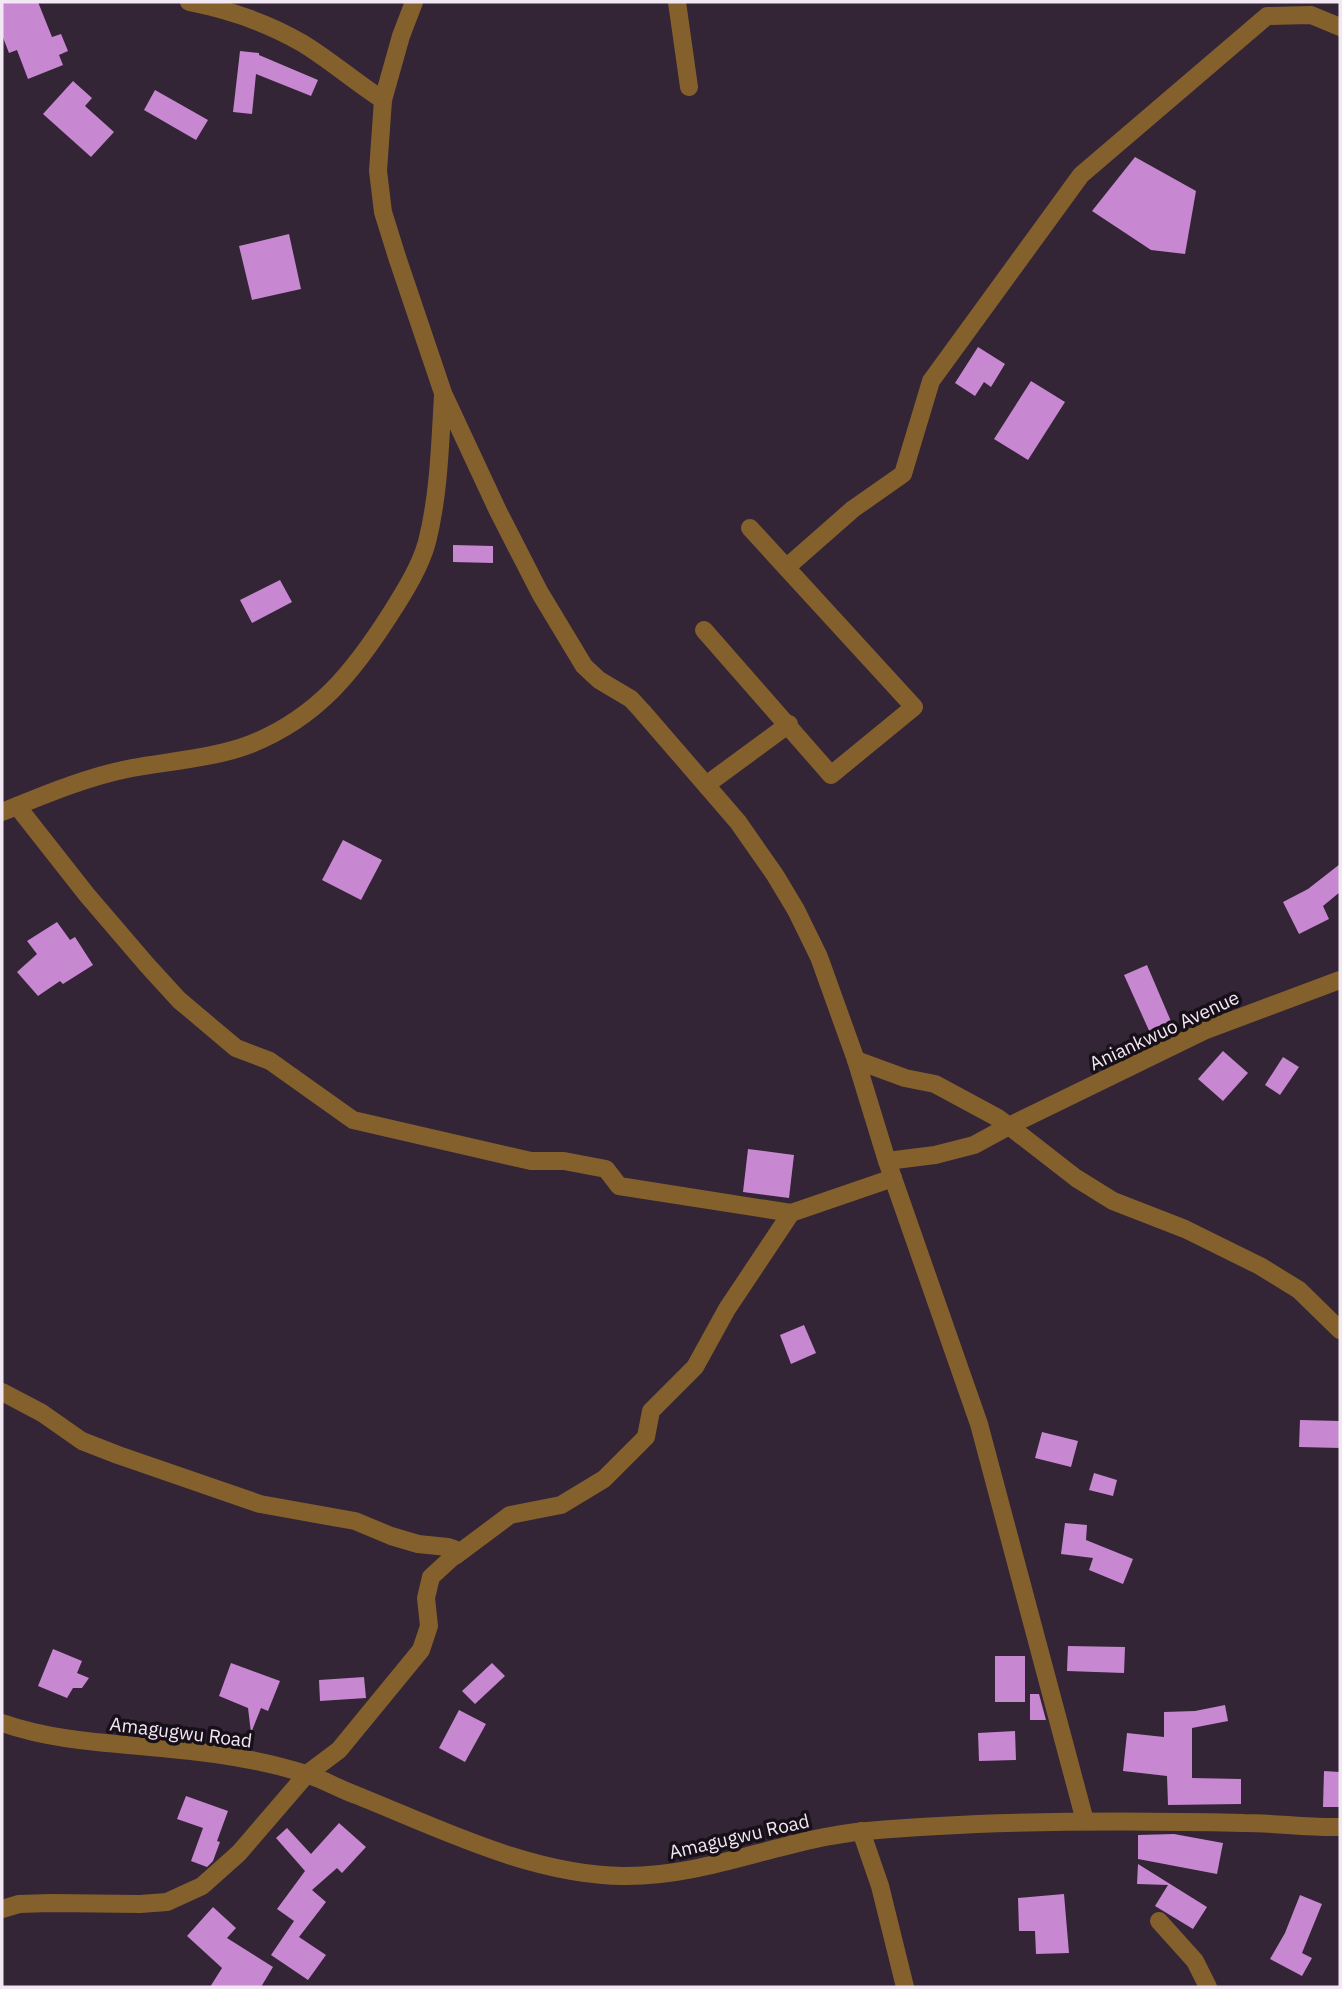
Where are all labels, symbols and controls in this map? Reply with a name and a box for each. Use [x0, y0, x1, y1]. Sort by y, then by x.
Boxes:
street label: Aniankwuo Avenue [1085, 985, 1243, 1075]
street label: Amagugwu Road [108, 1711, 254, 1753]
street label: Amagugwu Road [666, 1808, 812, 1864]

